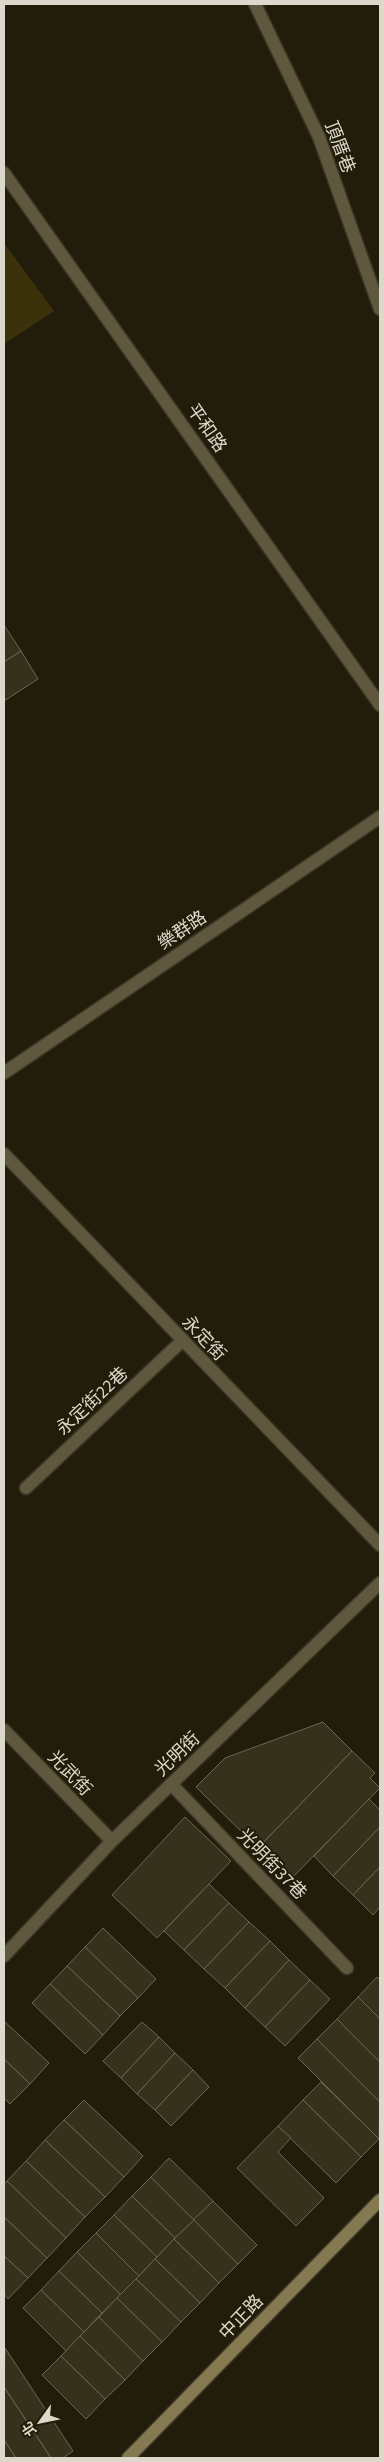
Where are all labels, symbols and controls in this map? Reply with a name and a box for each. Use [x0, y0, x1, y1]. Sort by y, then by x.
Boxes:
street label: 頂厝巷 [318, 117, 361, 177]
street label: 平和路 [181, 399, 232, 458]
street label: 樂群路 [153, 905, 212, 956]
street label: 永定街 [176, 1310, 231, 1366]
street label: 永定街22巷 [51, 1362, 134, 1441]
street label: 光明街 [149, 1727, 205, 1782]
street label: 光武街 [42, 1745, 97, 1801]
street label: 光明街37巷 [231, 1823, 312, 1905]
street label: 中正路 [214, 2289, 269, 2345]
north arrow [15, 2397, 65, 2447]
text: 北 [18, 2417, 42, 2440]

